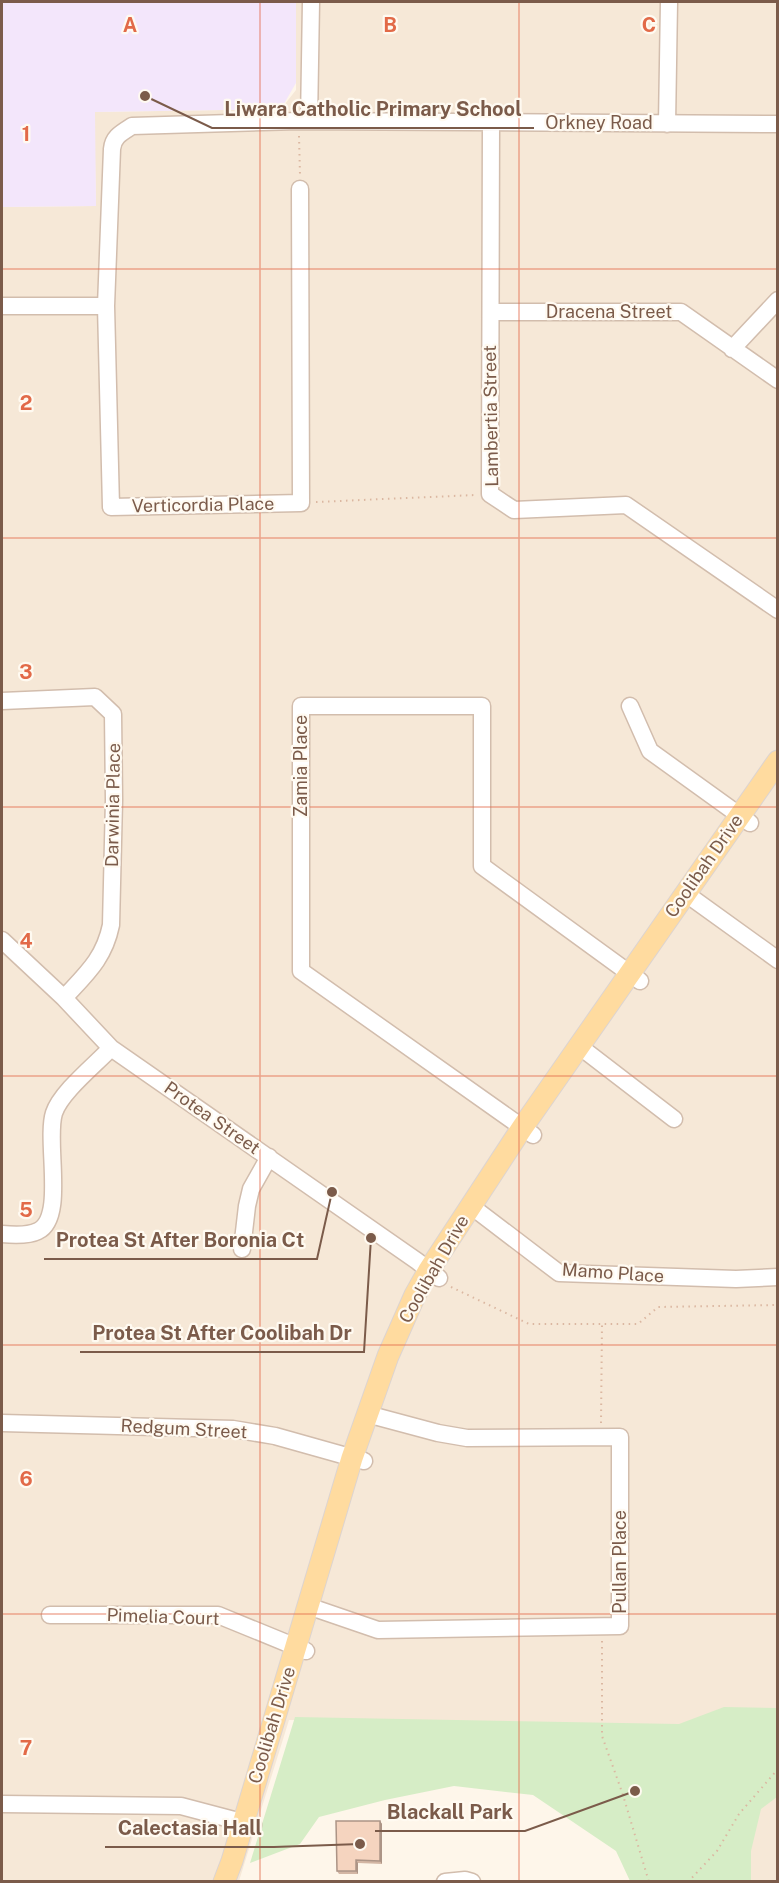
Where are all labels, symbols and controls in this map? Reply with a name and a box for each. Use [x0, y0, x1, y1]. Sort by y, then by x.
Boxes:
text: A [123, 13, 137, 37]
text: B [383, 13, 397, 37]
text: C [642, 13, 656, 37]
callout: Liwara Catholic Primary School [212, 90, 534, 128]
text: Liwara Catholic Primary School [224, 97, 522, 121]
street label: Orkney Road [545, 112, 653, 133]
text: 1 [22, 122, 30, 146]
street label: Dracena Street [546, 301, 672, 322]
street label: Lambertia Street [479, 345, 502, 487]
text: 2 [20, 391, 32, 415]
street label: Verticordia Place [131, 493, 275, 516]
text: 3 [19, 660, 33, 684]
street label: Zamia Place [290, 715, 311, 817]
street label: Darwinia Place [101, 743, 124, 867]
street label: Coolibah Drive [660, 810, 747, 921]
text: 4 [19, 929, 33, 953]
street label: Protea Street [160, 1077, 264, 1158]
text: 5 [19, 1198, 33, 1222]
street label: Coolibah Drive [394, 1211, 473, 1326]
callout: Protea St After Boronia Ct [44, 1221, 317, 1259]
text: Protea St After Boronia Ct [56, 1228, 304, 1252]
street label: Mamo Place [561, 1258, 665, 1287]
callout: Protea St After Coolibah Dr [80, 1314, 364, 1352]
text: Protea St After Coolibah Dr [92, 1321, 352, 1345]
street label: Redgum Street [120, 1415, 248, 1442]
text: 6 [19, 1467, 33, 1491]
street label: Pullan Place [609, 1510, 630, 1614]
street label: Pimelia Court [106, 1604, 220, 1629]
street label: Coolibah Drive [244, 1664, 299, 1786]
text: 7 [20, 1736, 32, 1760]
callout: Blackall Park [375, 1793, 525, 1831]
text: Blackall Park [387, 1800, 514, 1824]
callout: Calectasia Hall [105, 1809, 274, 1847]
text: Calectasia Hall [118, 1816, 262, 1840]

